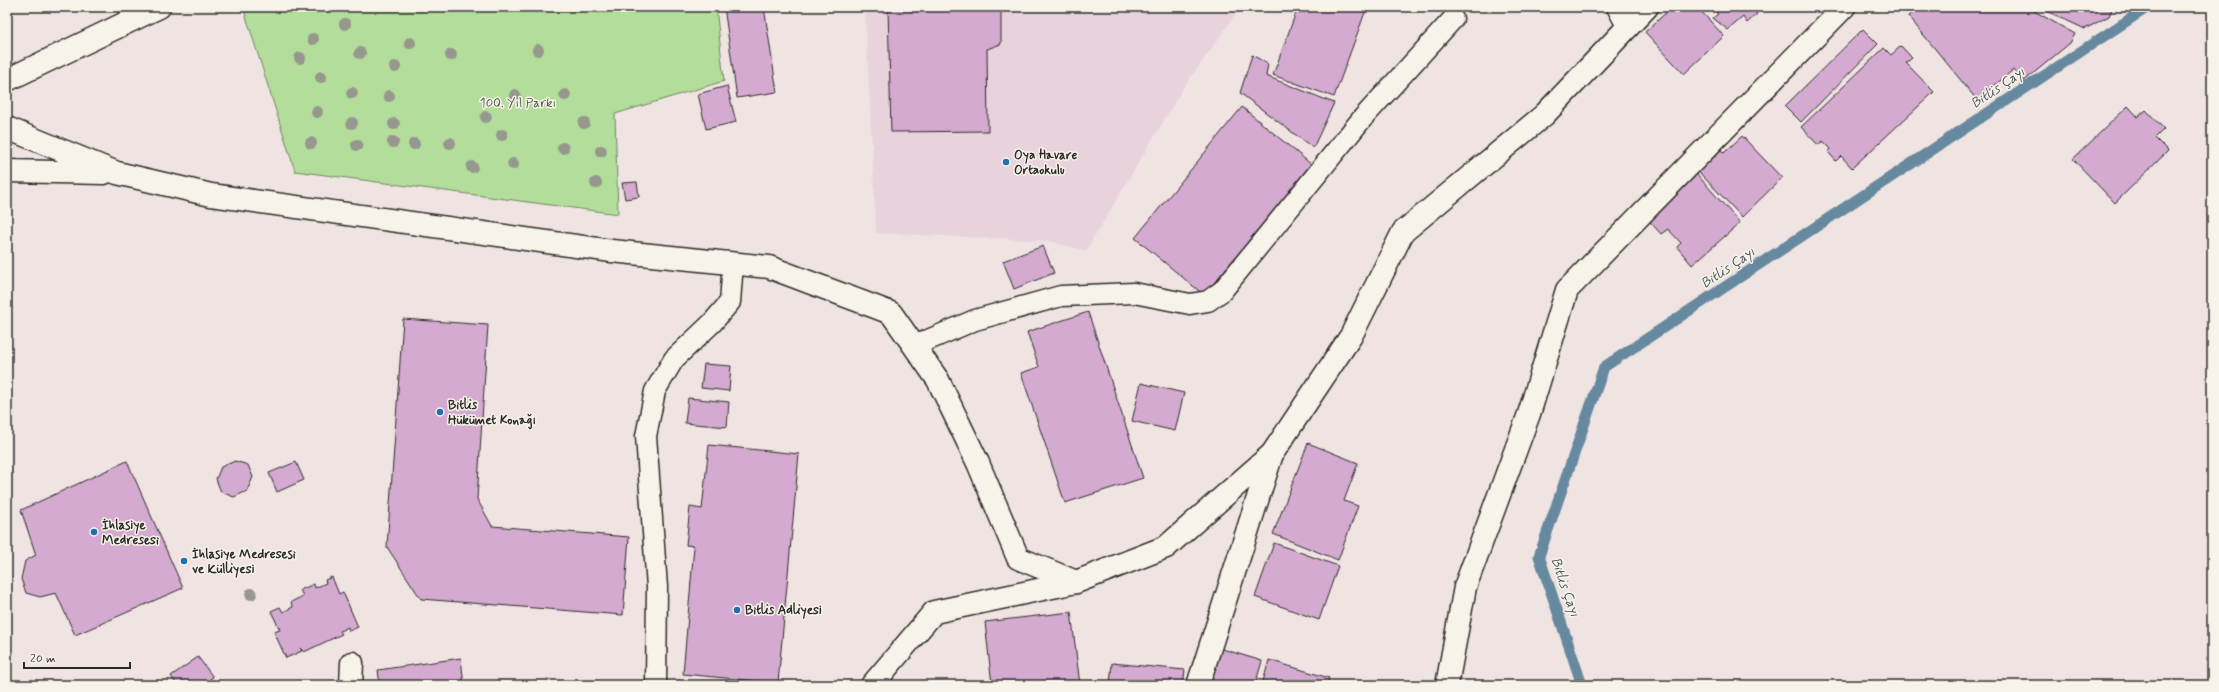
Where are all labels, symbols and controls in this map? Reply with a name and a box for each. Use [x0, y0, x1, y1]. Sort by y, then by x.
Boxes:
water label: Bitlis Çayı [1967, 63, 2029, 113]
park label: 100. Yıl Parkı [480, 95, 556, 112]
place label: Oya Havare Ortaokulu [1014, 147, 1077, 179]
marker: Oya Havare Ortaokulu [1001, 157, 1011, 167]
water label: Bitlis Çayı [1697, 243, 1759, 293]
place label: Bitlis Hükümet Konağı [448, 397, 536, 430]
marker: Bitlis Hükümet Konağı [435, 407, 445, 417]
place label: İhlasiye Medresesi [102, 517, 159, 549]
marker: İhlasiye Medresesi [89, 527, 99, 537]
place label: İhlasiye Medresesi ve Külliyesi [192, 546, 296, 578]
water label: Bitlis Çayı [1546, 555, 1584, 619]
marker: İhlasiye Medresesi ve Külliyesi [179, 556, 189, 566]
place label: Bitlis Adliyesi [745, 602, 822, 619]
marker: Bitlis Adliyesi [732, 605, 742, 615]
scale bar [24, 644, 130, 670]
text: 20 m [30, 651, 56, 667]

